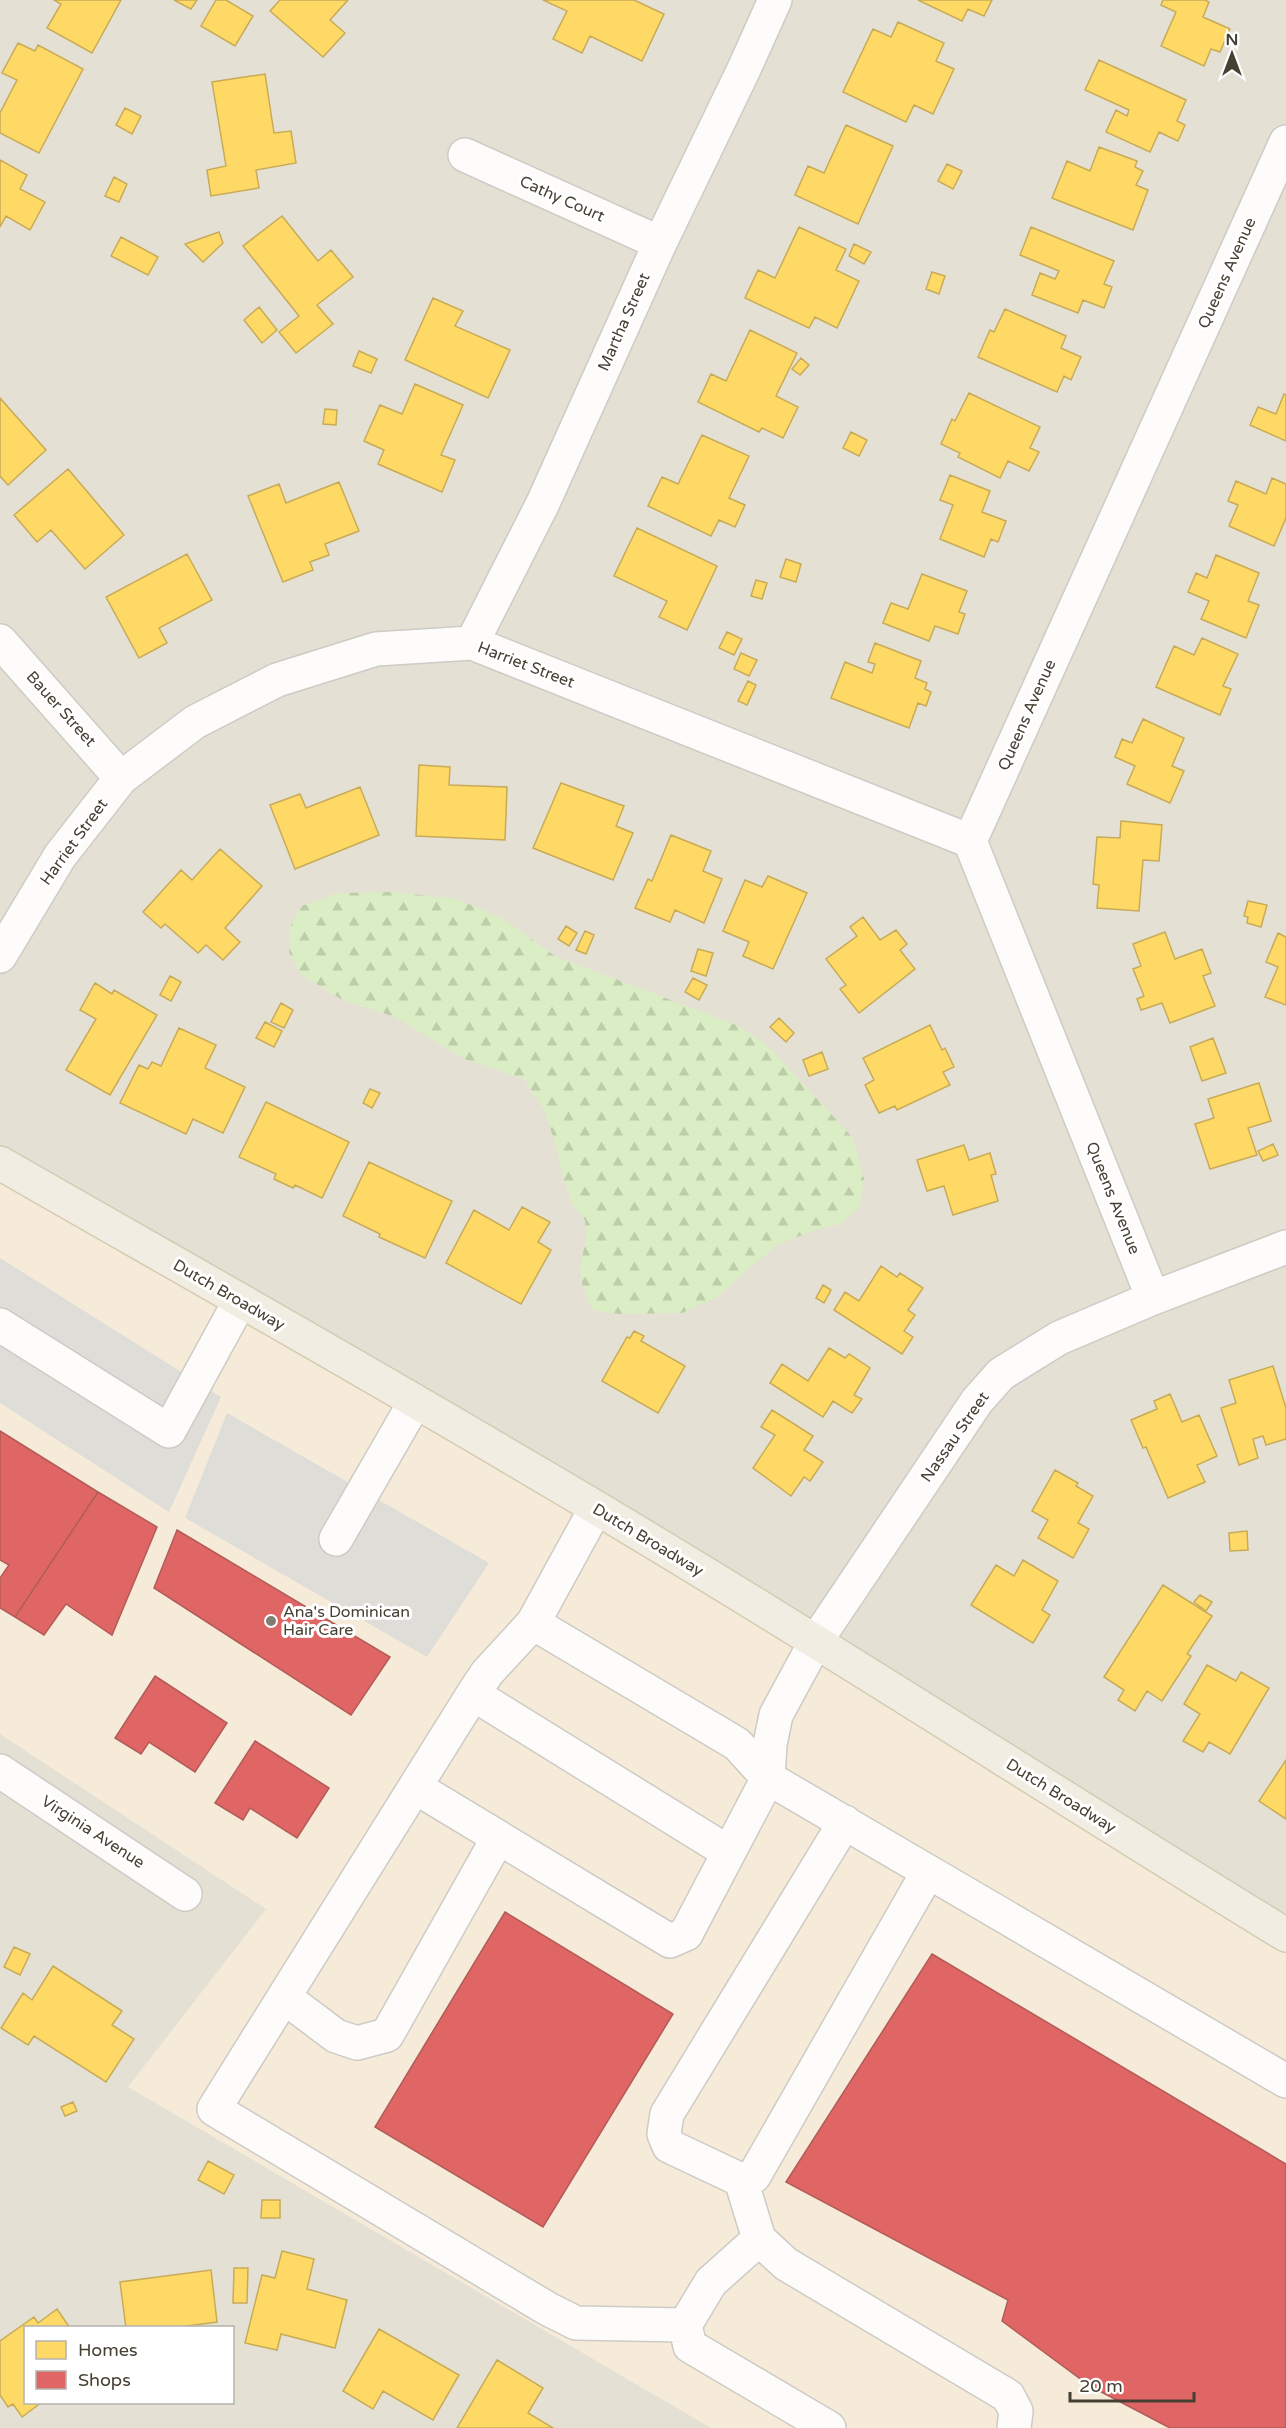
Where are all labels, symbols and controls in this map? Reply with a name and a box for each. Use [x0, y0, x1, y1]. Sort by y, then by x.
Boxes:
north arrow [1202, 24, 1262, 84]
text: N [1226, 30, 1238, 50]
street label: Cathy Court [516, 171, 608, 227]
street label: Queens Avenue [1194, 214, 1260, 332]
street label: Martha Street [593, 270, 655, 374]
street label: Harriet Street [475, 637, 577, 693]
street label: Queens Avenue [994, 656, 1060, 774]
street label: Bauer Street [22, 667, 100, 751]
street label: Harriet Street [36, 795, 112, 889]
street label: Queens Avenue [1081, 1139, 1145, 1257]
street label: Dutch Broadway [170, 1255, 289, 1335]
street label: Nassau Street [916, 1388, 994, 1486]
street label: Dutch Broadway [589, 1499, 707, 1581]
place label: Ana's Dominican Hair Care [283, 1602, 410, 1640]
marker: Ana's Dominican Hair Care [264, 1614, 278, 1628]
street label: Dutch Broadway [1002, 1754, 1120, 1838]
street label: Virginia Avenue [38, 1791, 148, 1873]
legend [24, 2326, 234, 2404]
text: Homes [78, 2339, 138, 2361]
scale bar [1070, 2365, 1194, 2403]
text: Shops [78, 2369, 131, 2391]
text: 20 m [1079, 2375, 1123, 2397]

